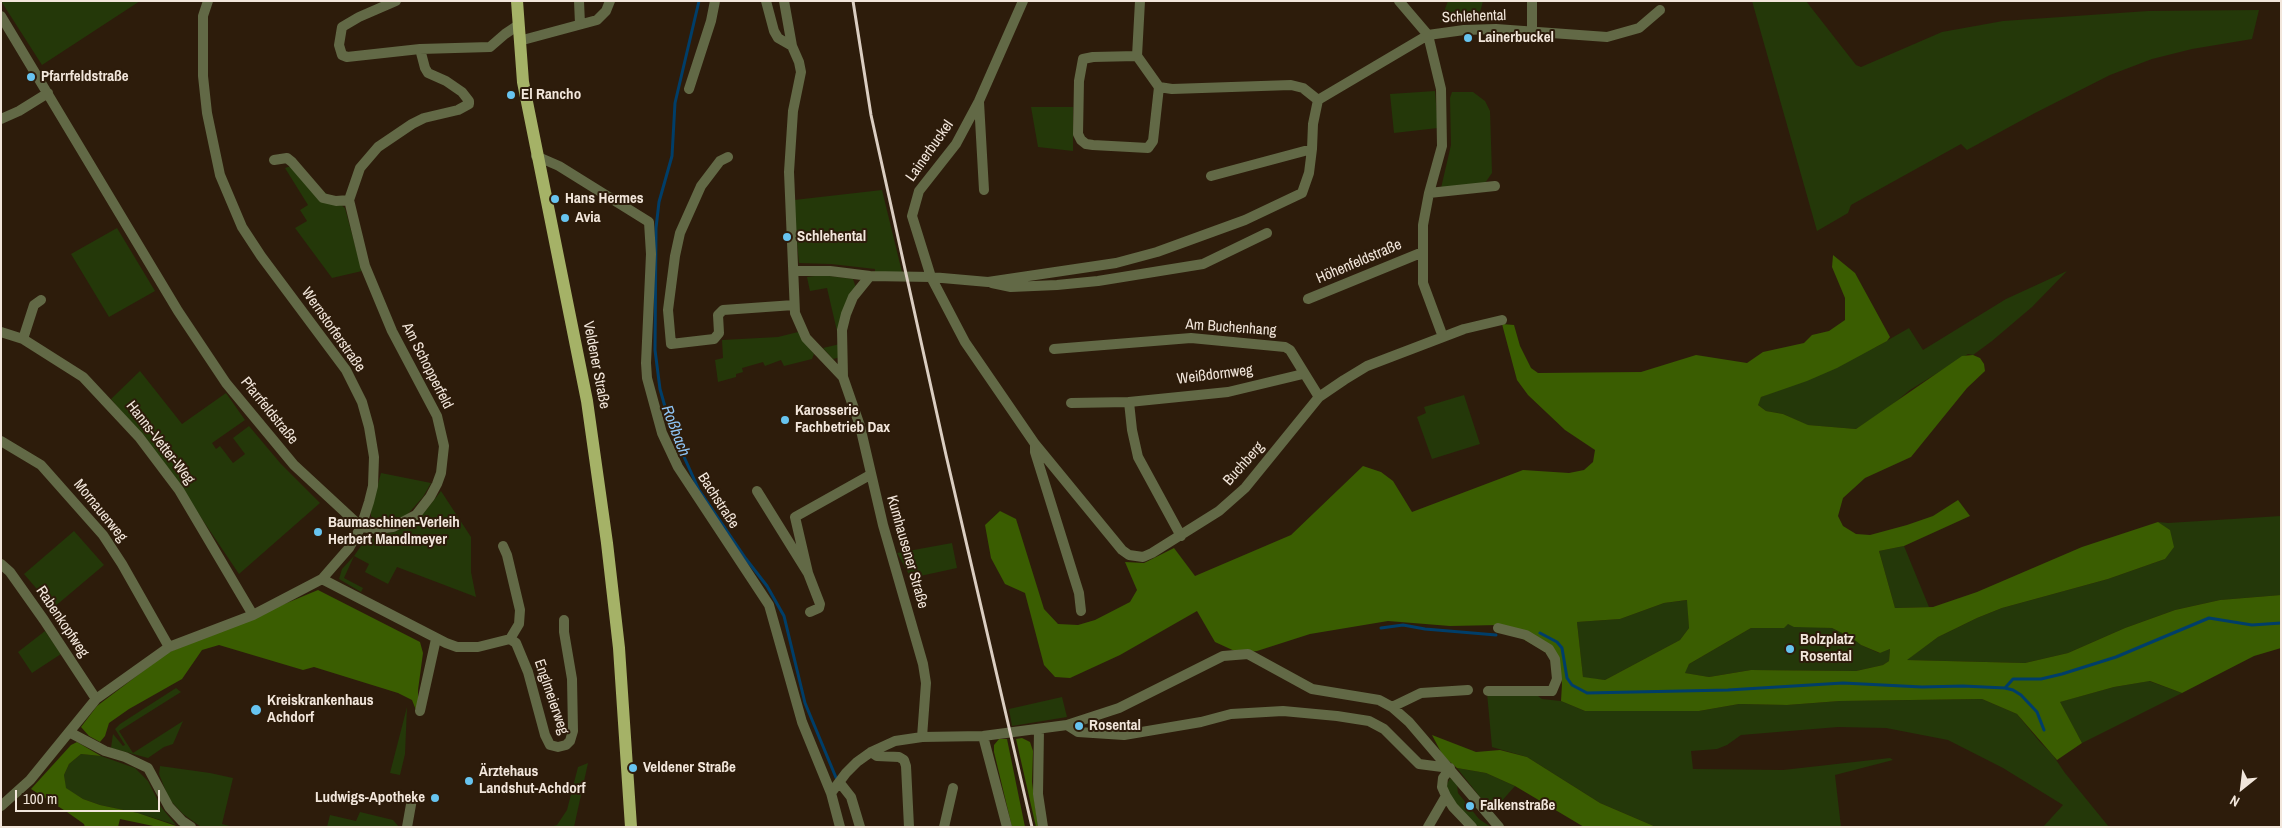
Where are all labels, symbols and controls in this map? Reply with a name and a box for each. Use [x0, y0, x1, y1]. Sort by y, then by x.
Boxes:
street label: Schlehental [1442, 7, 1506, 27]
place label: Lainerbuckel [1478, 29, 1554, 47]
marker: Lainerbuckel [1462, 32, 1474, 44]
place label: Pfarrfeldstraße [41, 68, 128, 86]
marker: Pfarrfeldstraße [25, 71, 37, 83]
place label: El Rancho [521, 86, 581, 104]
marker: El Rancho [505, 89, 517, 101]
street label: Lainerbuckel [902, 117, 958, 185]
place label: Hans Hermes [565, 190, 644, 208]
marker: Hans Hermes [549, 193, 561, 205]
place label: Avia [575, 209, 601, 227]
marker: Avia [559, 212, 571, 224]
place label: Schlehental [797, 228, 866, 246]
marker: Schlehental [781, 231, 793, 243]
street label: Höhenfeldstraße [1314, 236, 1404, 288]
street label: Wernstorferstraße [297, 284, 369, 376]
street label: Am Buchenhang [1185, 316, 1277, 340]
street label: Am Schopperfeld [398, 320, 456, 412]
street label: Veldener Straße [579, 320, 613, 410]
street label: Weißdornweg [1176, 361, 1254, 389]
street label: Pfarrfeldstraße [236, 374, 302, 448]
street label: Hanns-Vetter-Weg [122, 398, 198, 488]
place label: Karosserie Fachbetrieb Dax [795, 402, 890, 437]
water label: Roßbach [656, 403, 694, 459]
marker: Karosserie Fachbetrieb Dax [779, 414, 791, 426]
street label: Buchberg [1220, 438, 1268, 490]
street label: Bachstraße [693, 470, 743, 532]
street label: Mornauerweg [69, 476, 131, 546]
street label: Kumhausener Straße [882, 493, 932, 611]
place label: Baumaschinen-Verleih Herbert Mandlmeyer [328, 514, 460, 549]
marker: Baumaschinen-Verleih Herbert Mandlmeyer [312, 526, 324, 538]
street label: Rabenkopfweg [32, 583, 92, 661]
place label: Bolzplatz Rosental [1800, 631, 1854, 666]
marker: Bolzplatz Rosental [1784, 643, 1796, 655]
street label: Englmeierweg [530, 657, 572, 737]
place label: Kreiskrankenhaus Achdorf [267, 692, 374, 727]
marker: Kreiskrankenhaus Achdorf [249, 703, 263, 717]
place label: Rosental [1089, 717, 1141, 735]
marker: Rosental [1073, 720, 1085, 732]
place label: Veldener Straße [643, 759, 736, 777]
marker: Veldener Straße [627, 762, 639, 774]
place label: Ärztehaus Landshut-Achdorf [479, 763, 586, 798]
north arrow [2217, 763, 2267, 813]
marker: Ärztehaus Landshut-Achdorf [463, 775, 475, 787]
scale bar [18, 780, 162, 812]
text: 100 m [23, 788, 57, 809]
place label: Ludwigs-Apotheke [315, 789, 425, 807]
text: N [2227, 791, 2243, 811]
marker: Ludwigs-Apotheke [429, 792, 441, 804]
place label: Falkenstraße [1480, 797, 1555, 815]
marker: Falkenstraße [1464, 800, 1476, 812]

